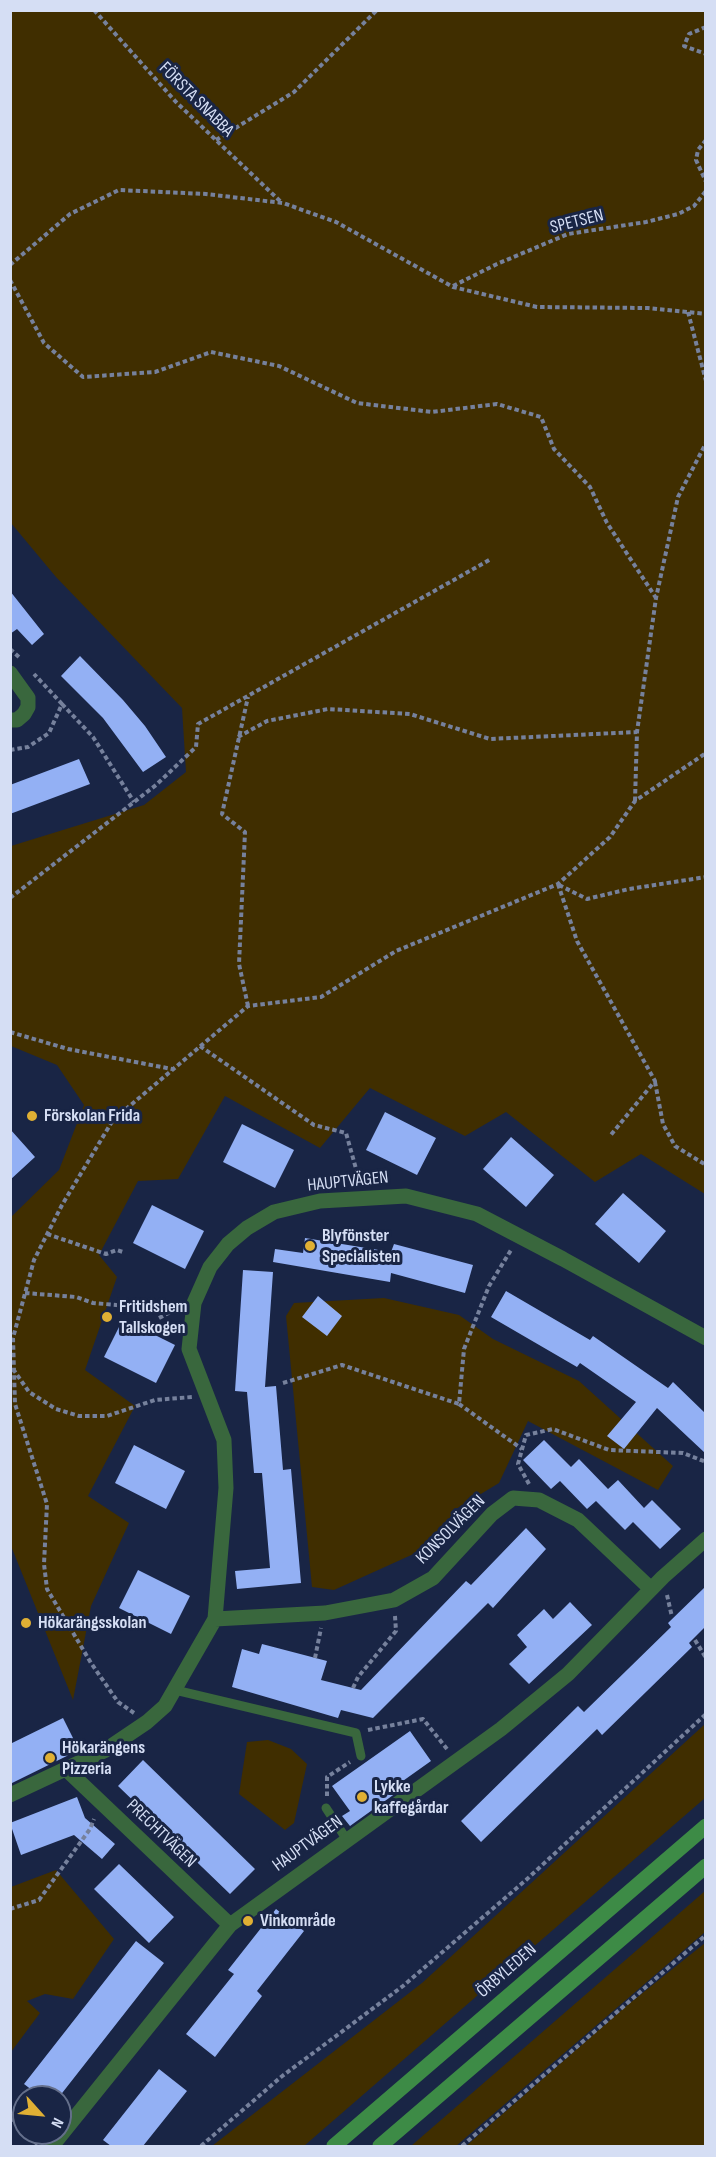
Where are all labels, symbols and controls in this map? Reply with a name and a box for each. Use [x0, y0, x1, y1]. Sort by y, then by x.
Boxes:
street label: FÖRSTA SNABBA [154, 58, 238, 142]
street label: SPETSEN [548, 205, 606, 239]
place label: Förskolan Frida [44, 1105, 140, 1127]
marker: Förskolan Frida [25, 1109, 39, 1123]
street label: HAUPTVÄGEN [306, 1167, 390, 1197]
place label: Blyfönster Specialisten [322, 1225, 400, 1268]
marker: Blyfönster Specialisten [303, 1239, 317, 1253]
place label: Fritidshem Tallskogen [119, 1296, 188, 1338]
marker: Fritidshem Tallskogen [100, 1310, 114, 1324]
street label: KONSOLVÄGEN [412, 1491, 490, 1569]
place label: Hökarängsskolan [38, 1612, 146, 1634]
marker: Hökarängsskolan [19, 1616, 33, 1630]
place label: Hökarängens Pizzeria [62, 1737, 145, 1780]
marker: Hökarängens Pizzeria [43, 1751, 57, 1765]
place label: Lykke kaffegårdar [374, 1776, 449, 1818]
marker: Lykke kaffegårdar [355, 1790, 369, 1804]
street label: PRECHTVÄGEN [121, 1795, 201, 1873]
street label: HAUPTVÄGEN [269, 1811, 347, 1877]
place label: Vinkområde [260, 1910, 336, 1932]
marker: Vinkområde [241, 1914, 255, 1928]
street label: ÖRBYLEDEN [473, 1939, 541, 2003]
north arrow [12, 2085, 72, 2145]
text: N [46, 2114, 67, 2131]

